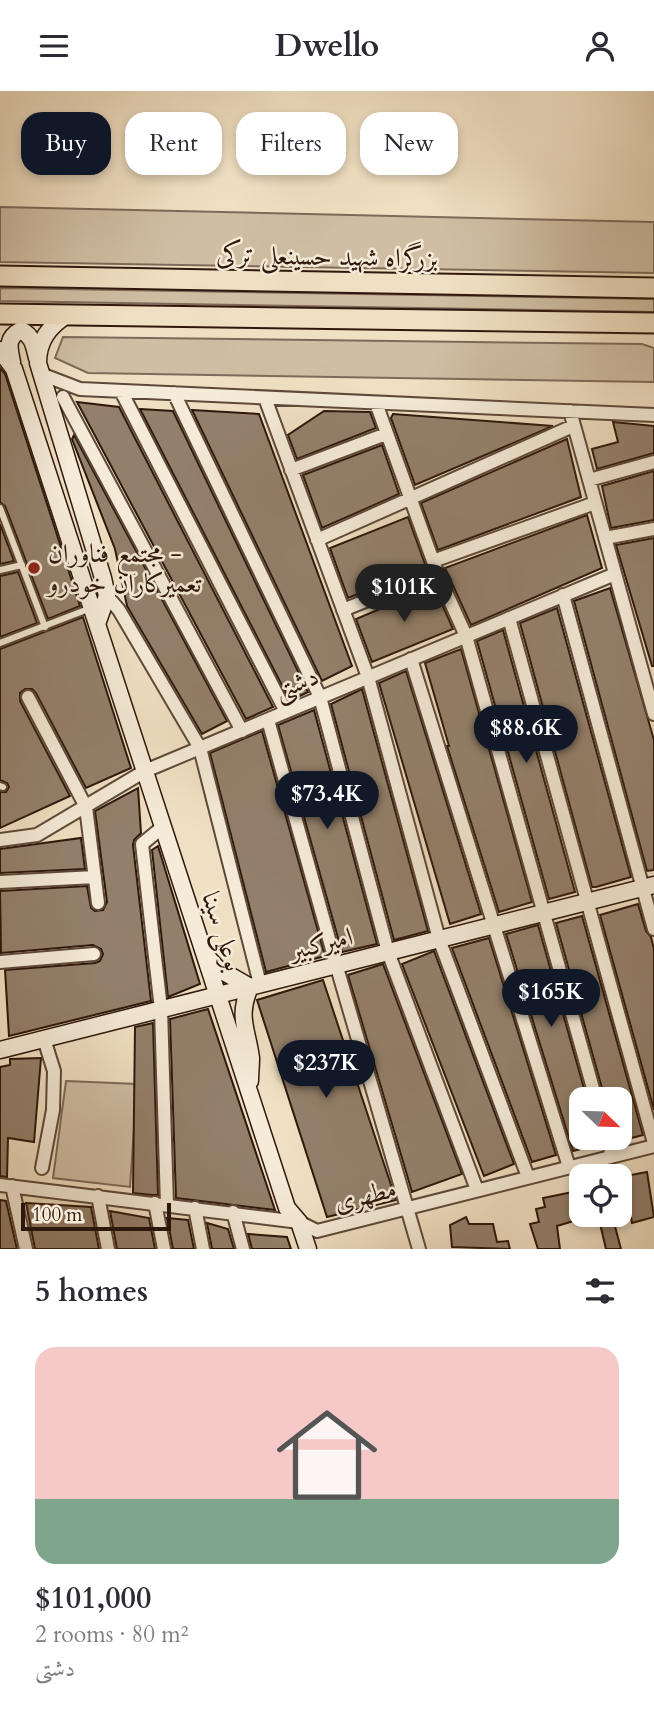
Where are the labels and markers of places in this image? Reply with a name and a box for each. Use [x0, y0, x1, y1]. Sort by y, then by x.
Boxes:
place label: مجتمع فناوران - تعمیرکاران خودرو [45, 536, 203, 601]
marker: مجتمع فناوران - تعمیرکاران خودرو [26, 560, 42, 576]
pin: $101K [355, 565, 453, 624]
pin: $88.6K [469, 705, 583, 765]
pin: $73.4K [270, 771, 384, 831]
pin: $165K [502, 969, 600, 1029]
pin: $237K [277, 1041, 375, 1100]

